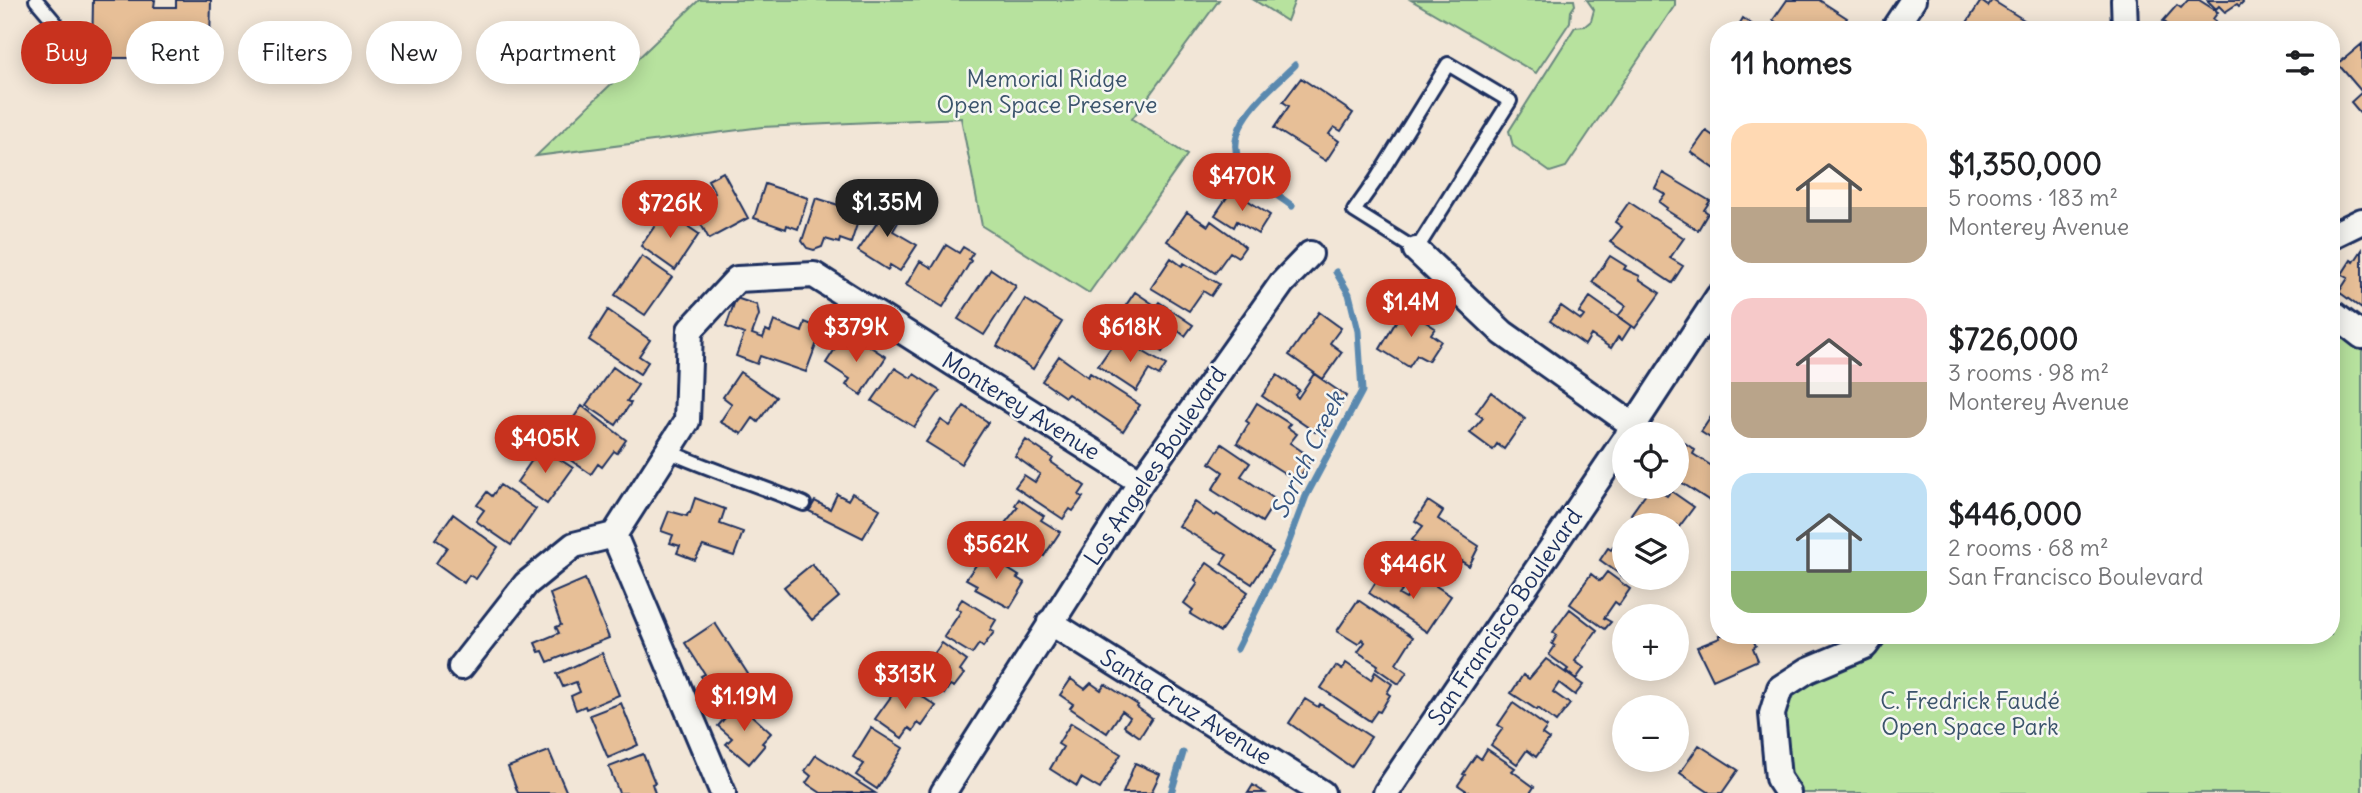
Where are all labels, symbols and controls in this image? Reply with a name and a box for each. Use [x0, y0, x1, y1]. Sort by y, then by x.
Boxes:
chip: Buy [21, 21, 112, 84]
chip: Rent [126, 21, 224, 84]
chip: Filters [238, 21, 352, 84]
chip: New [366, 21, 462, 84]
chip: Apartment [476, 21, 640, 84]
text: 11 homes [1731, 44, 1852, 82]
icon: filters [2281, 44, 2319, 82]
park label: Memorial Ridge Open Space Preserve [937, 64, 1157, 119]
text: $1,350,000 [1948, 145, 2102, 183]
icon: home [1787, 151, 1871, 235]
pin: $470K [1193, 154, 1291, 213]
text: $470K [1209, 161, 1275, 190]
pin: $726K [621, 180, 719, 240]
pin: $1.35M [830, 180, 944, 239]
text: 5 rooms · 183 m² [1948, 183, 2118, 212]
text: $1.35M [851, 187, 923, 216]
text: $726K [638, 188, 702, 217]
text: Monterey Avenue [1948, 212, 2129, 241]
pin: $1.4M [1362, 280, 1460, 339]
text: $1.4M [1382, 287, 1440, 316]
pin: $379K [807, 304, 905, 364]
pin: $618K [1081, 304, 1179, 364]
text: $379K [824, 312, 888, 341]
text: $618K [1099, 312, 1161, 341]
text: $726,000 [1948, 320, 2079, 358]
icon: home [1787, 326, 1871, 410]
street label: Monterey Avenue [937, 345, 1106, 466]
text: 3 rooms · 98 m² [1948, 358, 2109, 387]
street label: Los Angeles Boulevard [1077, 361, 1232, 571]
water label: Sorich Creek [1264, 385, 1351, 523]
text: Monterey Avenue [1948, 387, 2129, 416]
pin: $405K [496, 416, 594, 475]
map controls [1612, 422, 1689, 772]
button: locate [1612, 422, 1689, 499]
text: $405K [511, 423, 579, 452]
text: $446,000 [1948, 495, 2082, 533]
icon: home [1787, 501, 1871, 585]
street label: San Francisco Boulevard [1421, 503, 1588, 731]
button: layers [1612, 513, 1689, 590]
pin: $562K [947, 522, 1045, 581]
text: $562K [963, 529, 1029, 558]
text: 2 rooms · 68 m² [1948, 533, 2109, 562]
pin: $446K [1364, 542, 1462, 601]
text: $446K [1380, 549, 1446, 578]
text: San Francisco Boulevard [1948, 562, 2203, 591]
button: + [1612, 604, 1689, 681]
street label: Santa Cruz Avenue [1095, 642, 1277, 771]
pin: $313K [856, 652, 954, 711]
text: $313K [874, 659, 936, 688]
pin: $1.19M [687, 674, 801, 733]
text: $1.19M [711, 681, 777, 710]
park label: C. Fredrick Faudé Open Space Park [1880, 686, 2060, 741]
button: − [1612, 695, 1689, 772]

